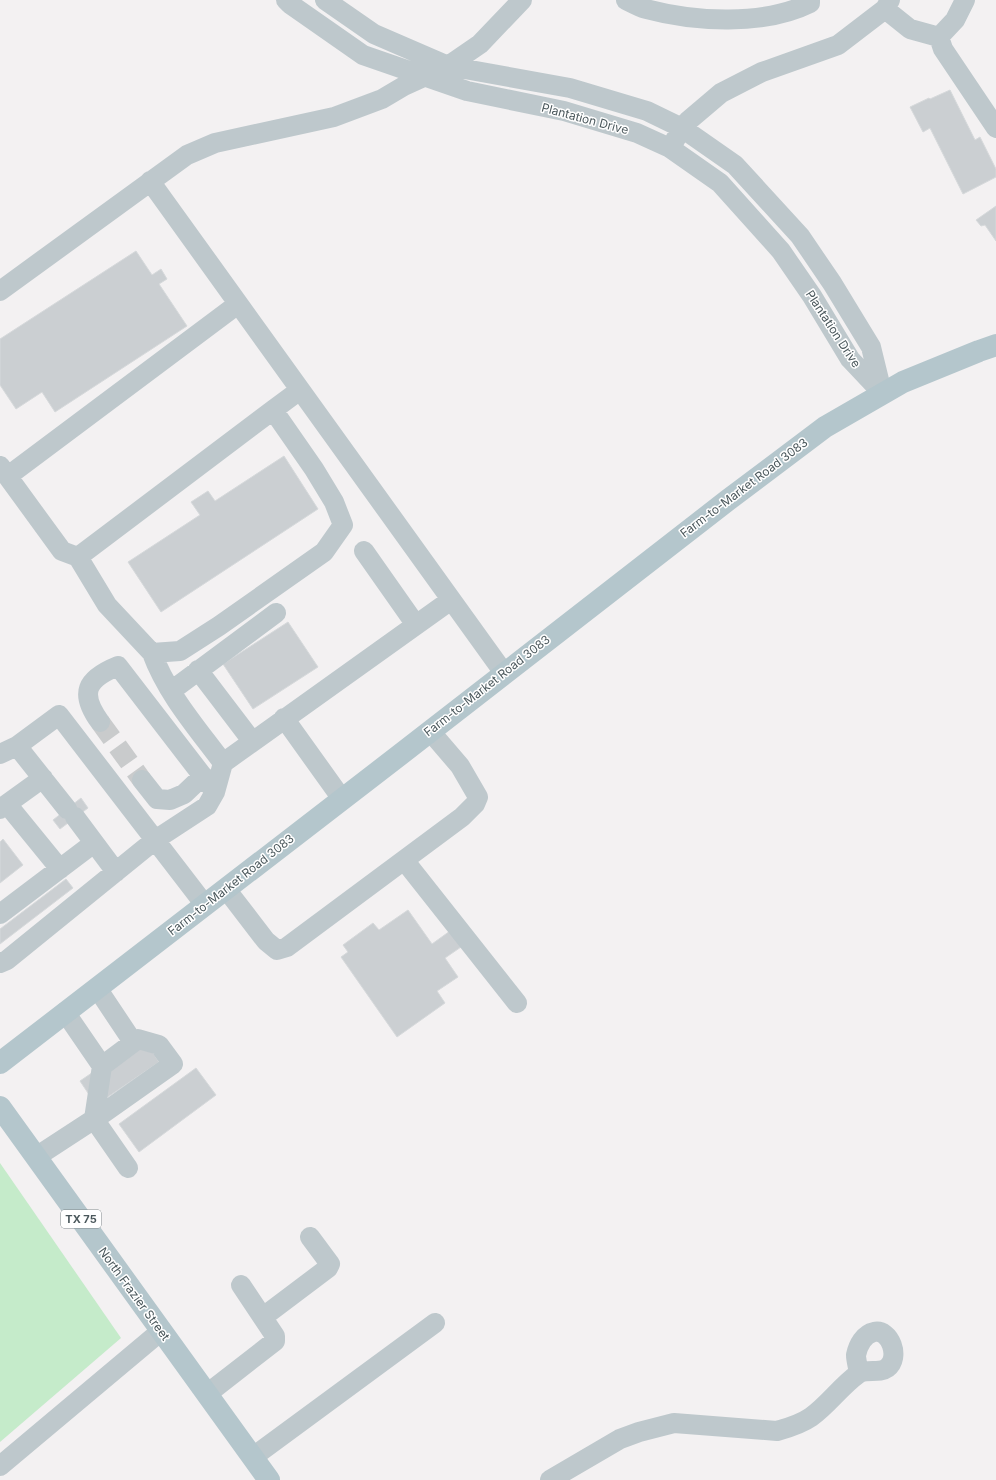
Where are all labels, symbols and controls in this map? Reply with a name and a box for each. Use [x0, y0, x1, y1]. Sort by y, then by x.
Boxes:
street label: Plantation Drive [540, 100, 630, 137]
street label: Plantation Drive [803, 287, 864, 370]
street label: Farm-to-Market Road 3083 [677, 435, 810, 540]
street label: Farm-to-Market Road 3083 [421, 632, 553, 739]
street label: Farm-to-Market Road 3083 [165, 831, 297, 938]
road number: TX 75 [61, 1210, 101, 1228]
street label: North Frazier Street [96, 1244, 173, 1343]

